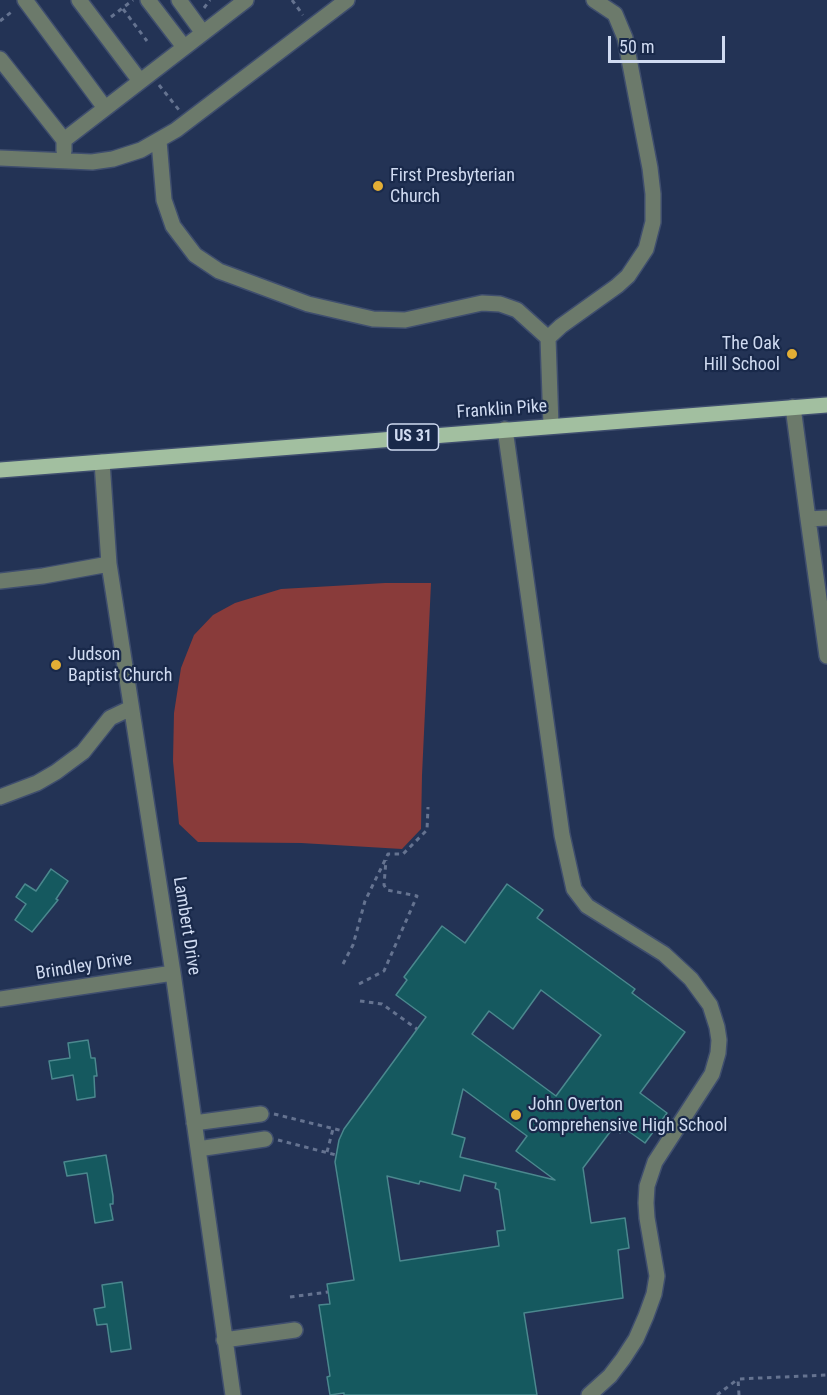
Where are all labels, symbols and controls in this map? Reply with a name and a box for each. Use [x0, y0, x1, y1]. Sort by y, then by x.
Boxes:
scale bar [611, 24, 728, 62]
text: 50 m [619, 36, 654, 57]
place label: First Presbyterian Church [390, 165, 515, 207]
marker: First Presbyterian Church [371, 179, 385, 193]
place label: The Oak Hill School [704, 333, 780, 376]
marker: The Oak Hill School [785, 347, 799, 361]
street label: Franklin Pike [456, 396, 548, 424]
road number: US 31 [388, 424, 438, 450]
place label: Judson Baptist Church [68, 644, 172, 686]
marker: Judson Baptist Church [49, 658, 63, 672]
street label: Lambert Drive [168, 875, 204, 977]
street label: Brindley Drive [34, 949, 134, 985]
place label: John Overton Comprehensive High School [528, 1094, 727, 1136]
marker: John Overton Comprehensive High School [509, 1108, 523, 1122]

